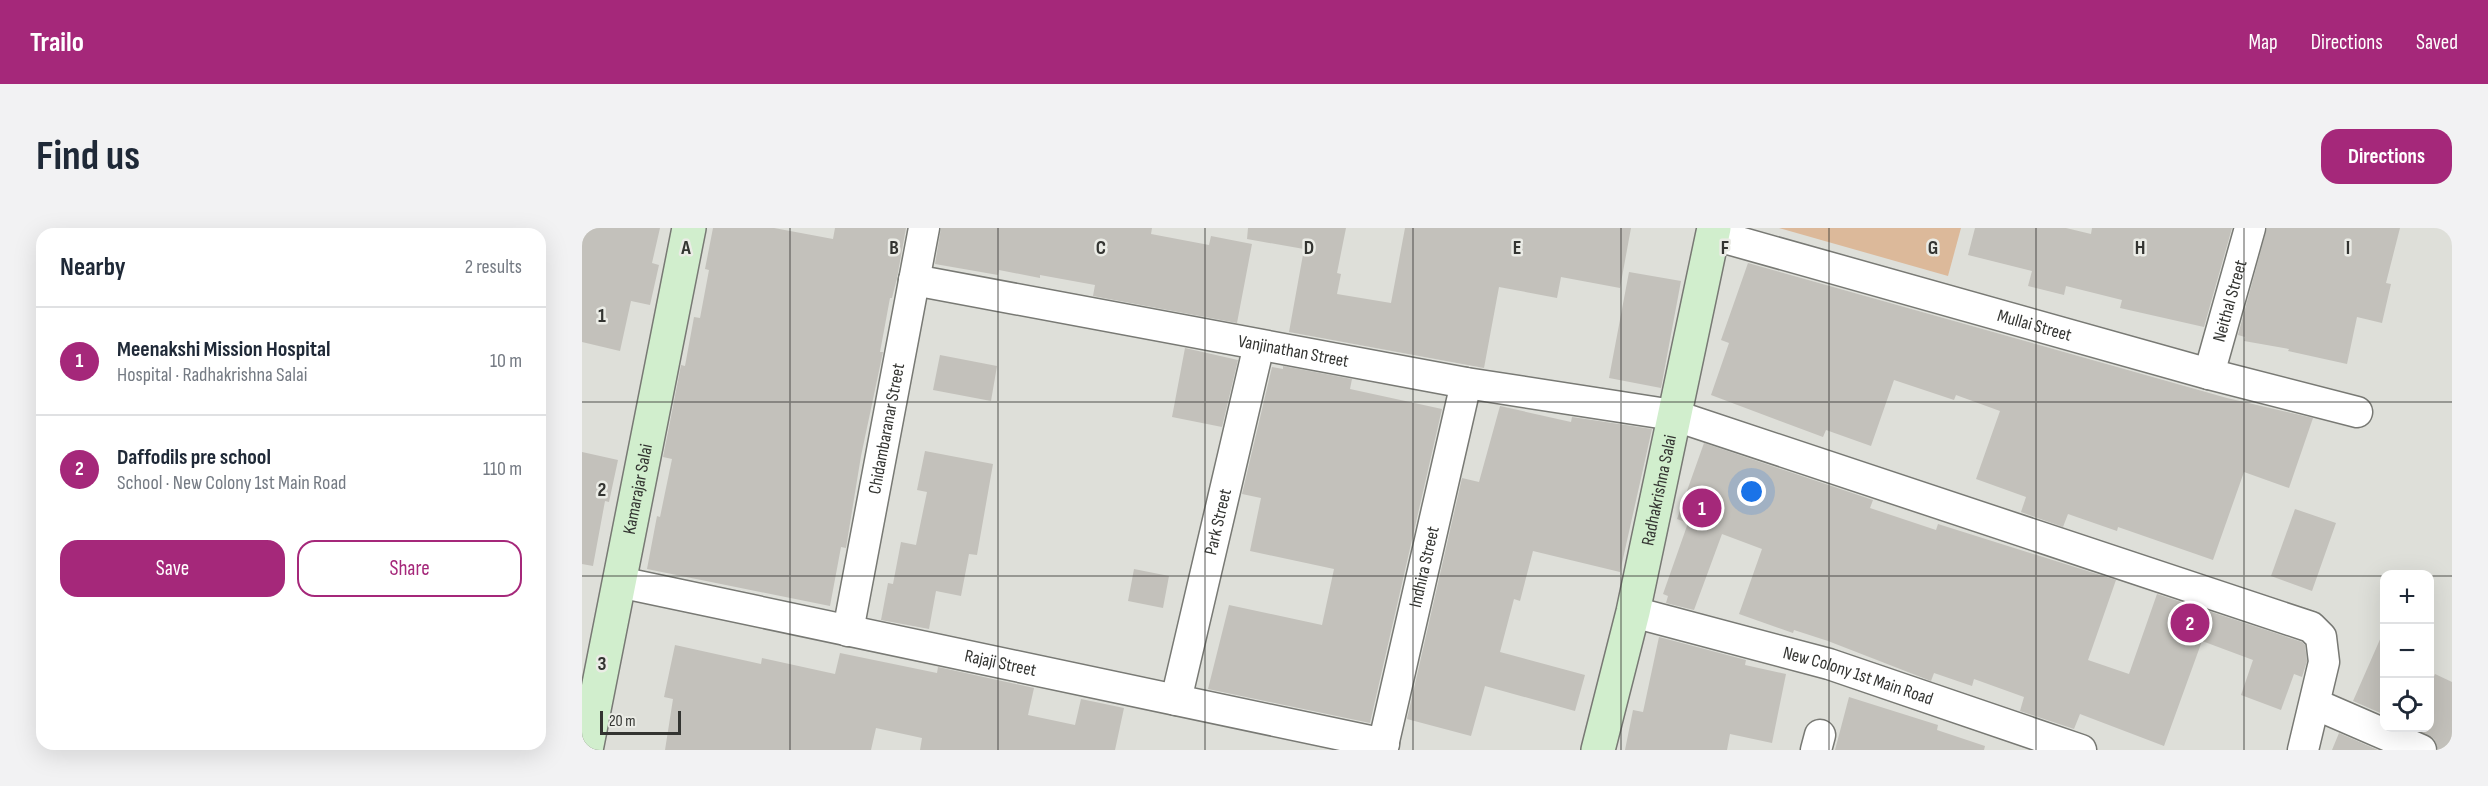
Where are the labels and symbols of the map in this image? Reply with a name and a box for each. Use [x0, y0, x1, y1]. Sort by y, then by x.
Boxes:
text: A [680, 236, 691, 260]
text: B [889, 236, 899, 260]
text: C [1096, 236, 1106, 260]
text: D [1304, 236, 1314, 260]
text: E [1513, 236, 1521, 260]
text: F [1721, 236, 1729, 260]
text: G [1928, 236, 1938, 260]
text: H [2135, 236, 2145, 260]
text: I [2346, 236, 2350, 260]
street label: Neithal Street [2209, 257, 2252, 344]
text: 1 [598, 304, 606, 328]
street label: Mullai Street [1995, 305, 2074, 346]
street label: Vanjinathan Street [1236, 331, 1351, 372]
street label: Chidambaranar Street [864, 361, 909, 496]
street label: Radhakrishna Salai [1637, 433, 1681, 547]
street label: Kamarajar Salai [619, 442, 657, 536]
your location [1737, 477, 1766, 506]
text: 2 [598, 478, 606, 502]
street label: Park Street [1200, 486, 1236, 557]
pin: 1 [1682, 486, 1722, 530]
street label: Indhira Street [1405, 524, 1444, 610]
pin: 2 [2170, 600, 2210, 646]
street label: New Colony 1st Main Road [1781, 642, 1936, 710]
street label: Rajaji Street [963, 645, 1039, 681]
text: 3 [598, 652, 607, 676]
scale bar [600, 708, 681, 736]

